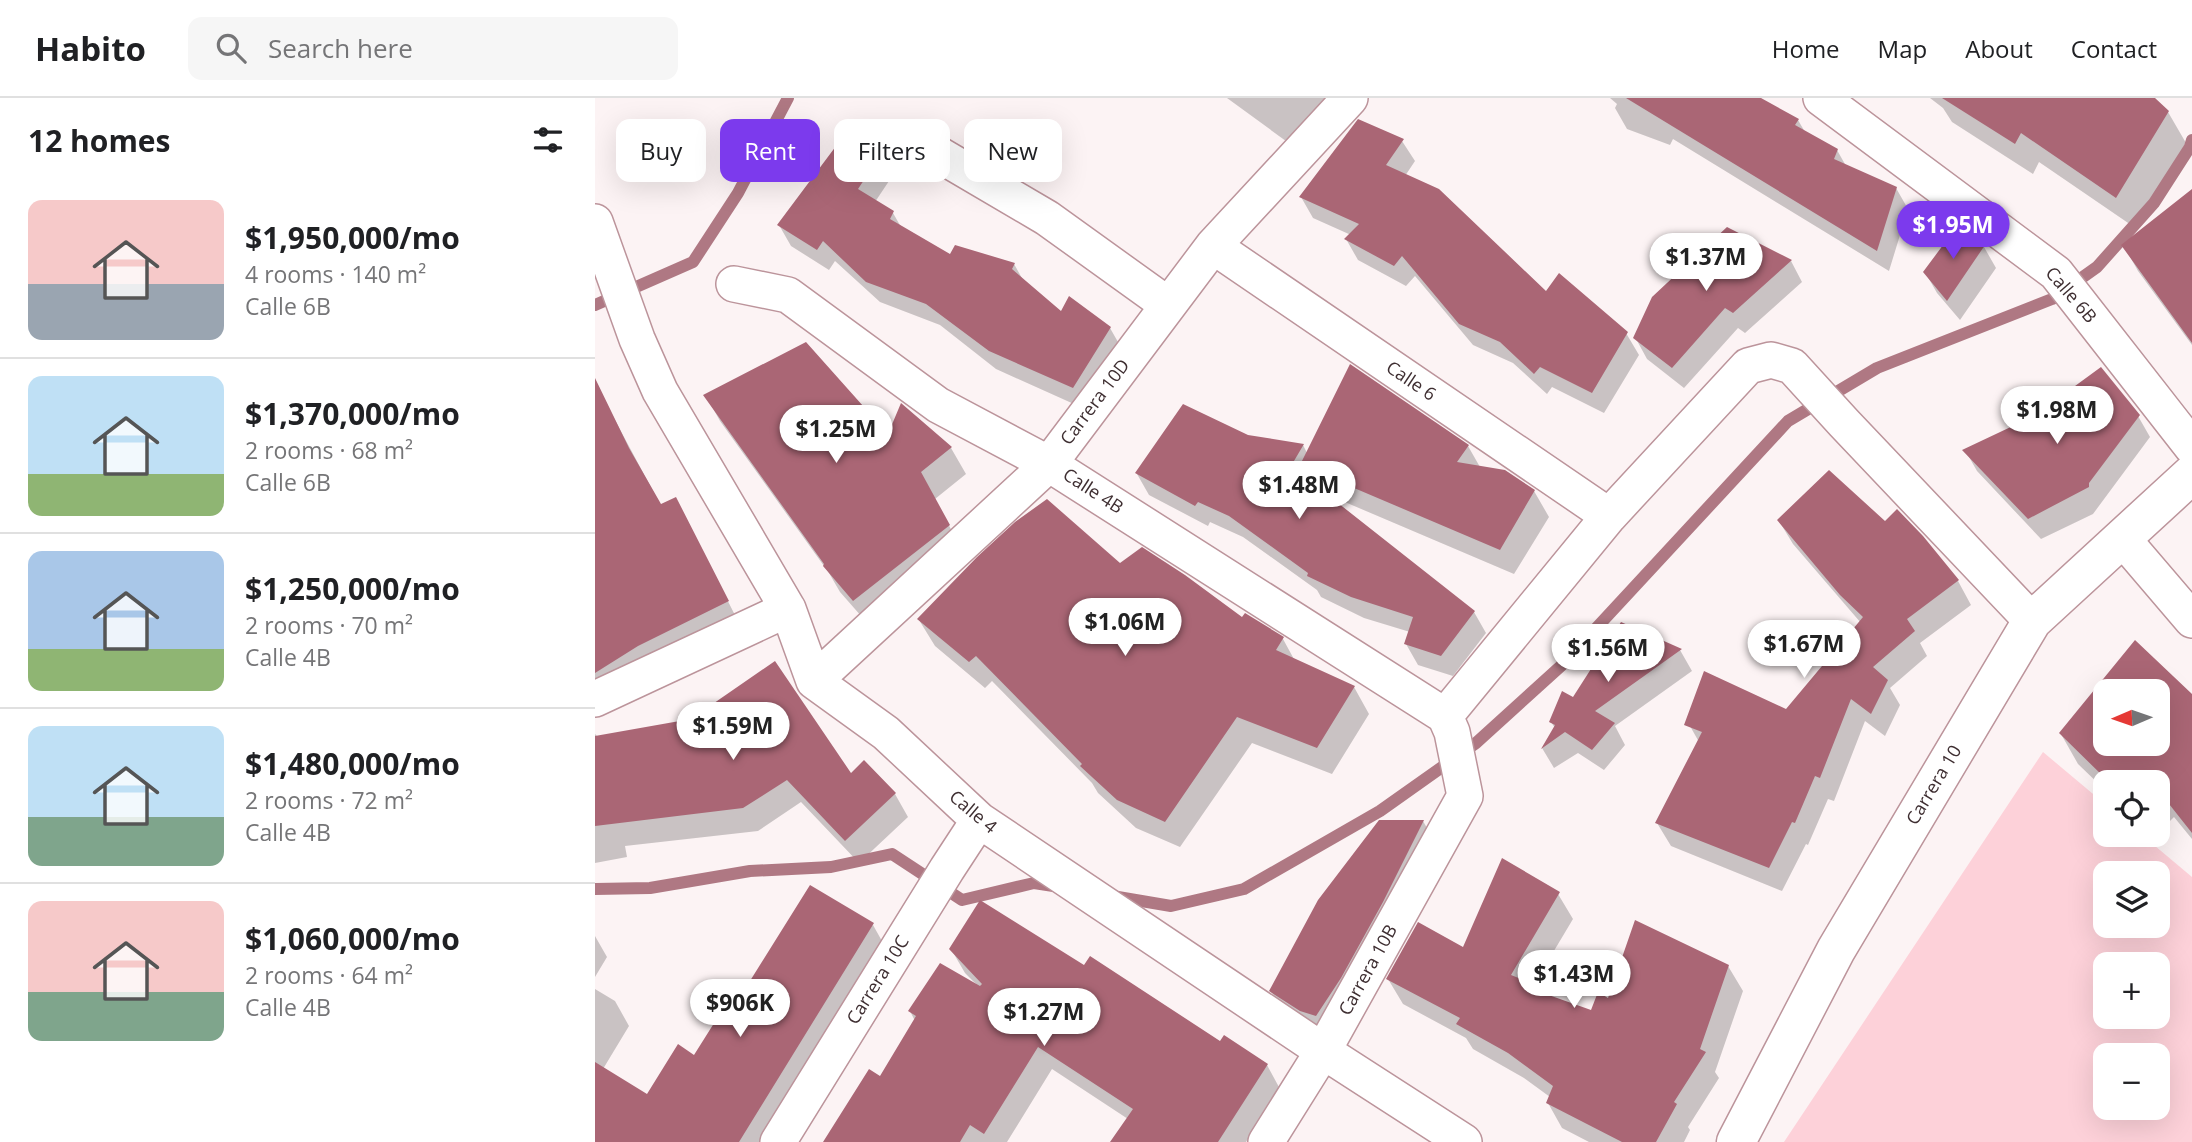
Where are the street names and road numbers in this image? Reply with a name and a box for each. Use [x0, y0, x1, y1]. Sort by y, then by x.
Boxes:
street label: Calle 6B [2041, 261, 2103, 328]
street label: Carrera 10D [1054, 354, 1134, 449]
street label: Calle 6 [1382, 355, 1441, 406]
street label: Calle 4B [1059, 462, 1128, 519]
street label: Carrera 10 [1900, 740, 1966, 829]
street label: Calle 4 [945, 784, 1003, 838]
street label: Carrera 10B [1332, 920, 1402, 1019]
street label: Carrera 10C [840, 931, 914, 1028]

